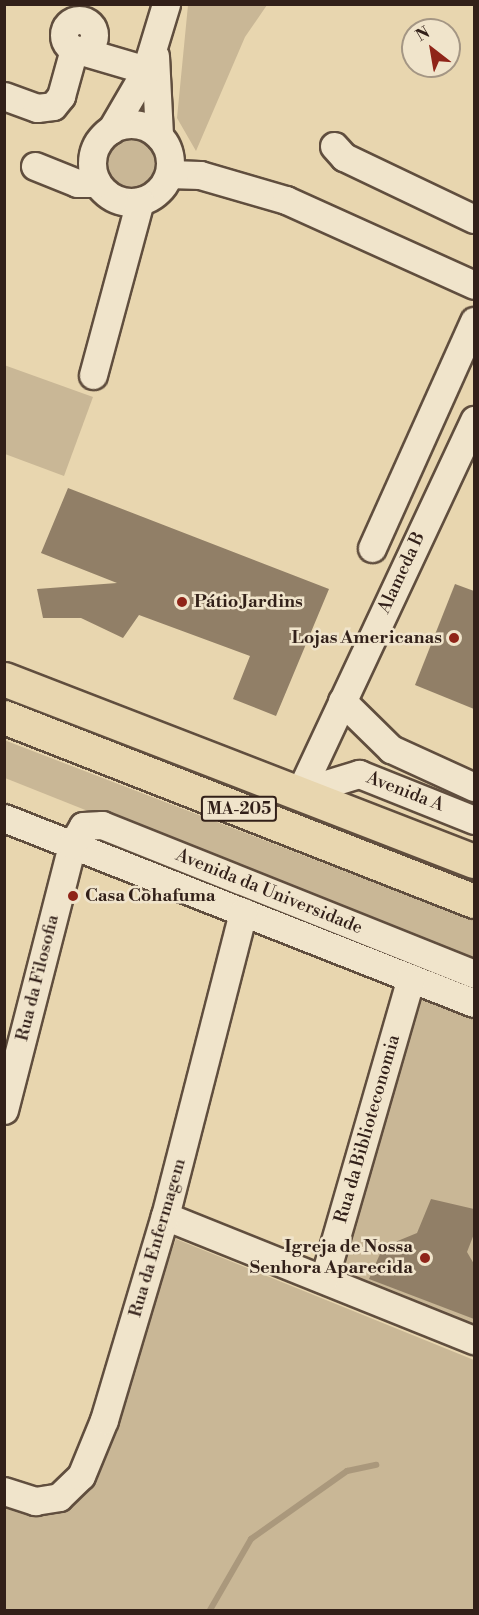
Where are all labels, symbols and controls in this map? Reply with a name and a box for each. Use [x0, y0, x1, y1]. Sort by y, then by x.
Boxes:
north arrow [401, 18, 461, 78]
text: N [412, 22, 433, 46]
street label: Alameda B [374, 529, 430, 617]
place label: Pátio Jardins [194, 591, 303, 613]
marker: Pátio Jardins [175, 595, 189, 609]
place label: Lojas Americanas [291, 627, 442, 649]
marker: Lojas Americanas [447, 631, 461, 645]
street label: Avenida A [363, 767, 447, 817]
road number: MA-205 [200, 796, 278, 822]
street label: Avenida da Universidade [172, 845, 366, 939]
place label: Casa Cohafuma [85, 885, 216, 907]
marker: Casa Cohafuma [66, 889, 80, 903]
street label: Rua da Filosofia [12, 913, 64, 1043]
street label: Rua da Biblioteconomia [331, 1032, 405, 1226]
street label: Rua da Enfermagem [125, 1156, 191, 1320]
place label: Igreja de Nossa Senhora Aparecida [250, 1237, 413, 1280]
marker: Igreja de Nossa Senhora Aparecida [418, 1251, 432, 1265]

